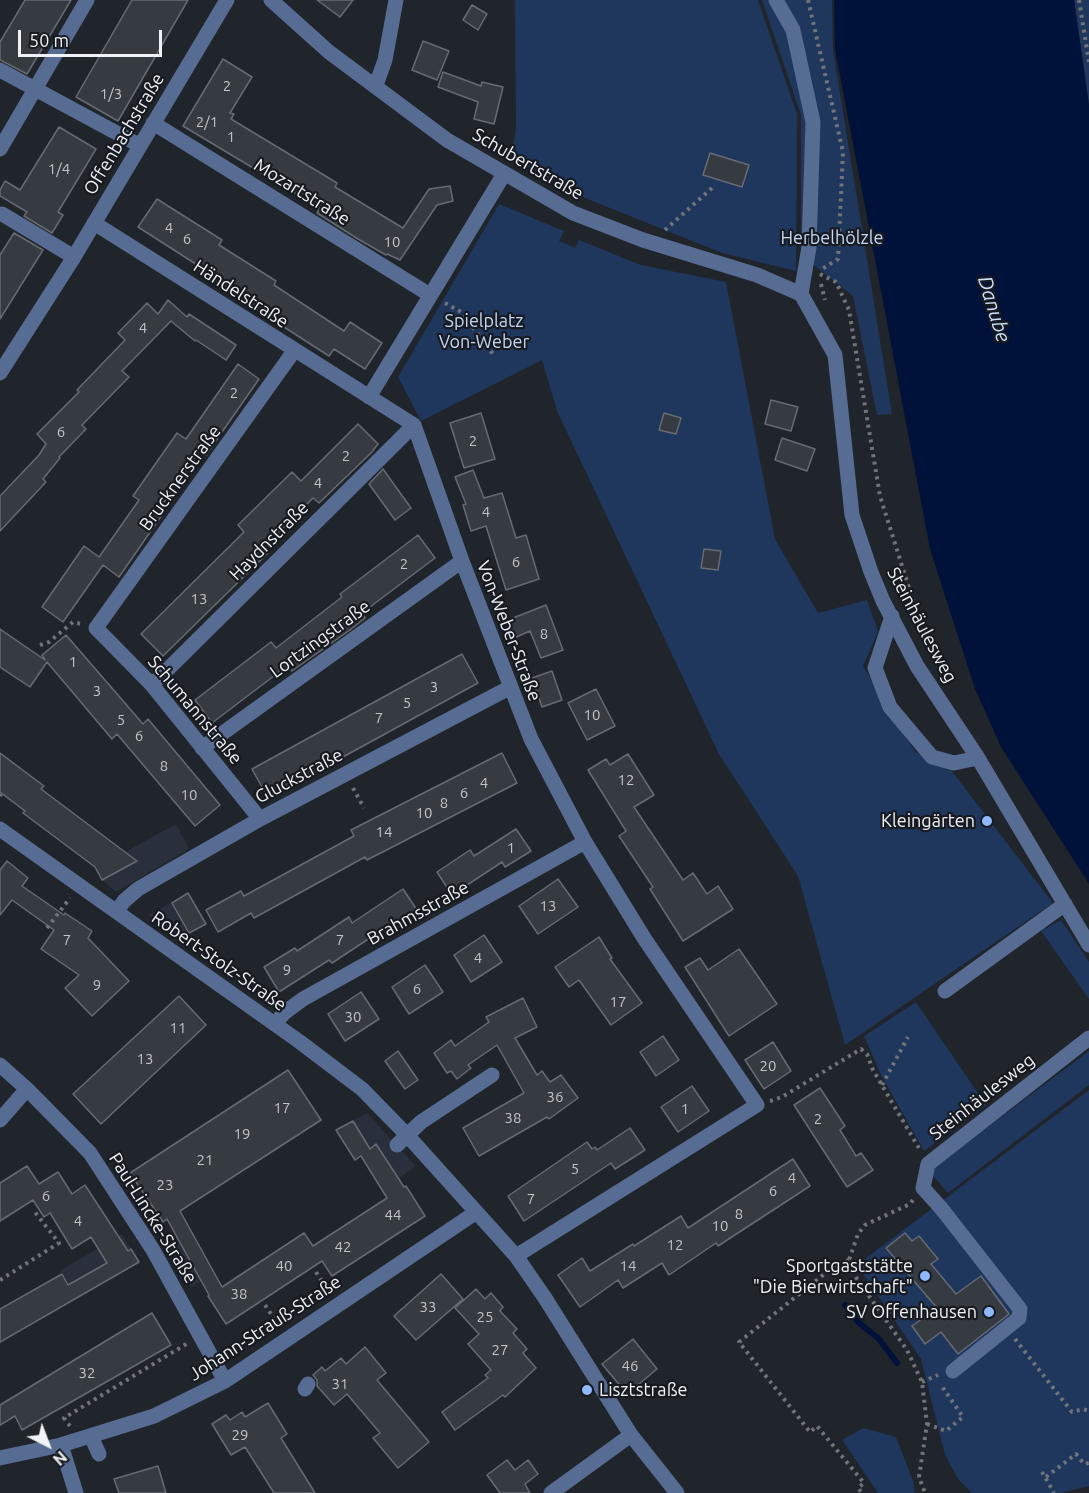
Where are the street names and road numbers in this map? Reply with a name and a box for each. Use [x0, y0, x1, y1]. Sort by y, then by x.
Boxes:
street label: Offenbachstraße [79, 69, 169, 199]
street label: Schubertstraße [469, 124, 587, 204]
street label: Mozartstraße [250, 154, 354, 230]
street label: Händelstraße [189, 255, 293, 333]
street label: Brucknerstraße [135, 421, 225, 535]
street label: Haydnstraße [225, 497, 313, 585]
street label: Von-Weber-Straße [472, 558, 546, 704]
street label: Steinhäulesweg [883, 564, 961, 686]
street label: Lortzingstraße [266, 595, 374, 683]
street label: Schumannstraße [143, 651, 247, 769]
street label: Gluckstraße [251, 744, 347, 808]
street label: Brahmsstraße [363, 876, 473, 950]
street label: Robert-Stolz-Straße [148, 906, 290, 1016]
street label: Steinhäulesweg [925, 1049, 1039, 1145]
street label: Paul-Lincke-Straße [104, 1149, 202, 1287]
street label: Johann-Strauß-Straße [185, 1271, 345, 1385]

